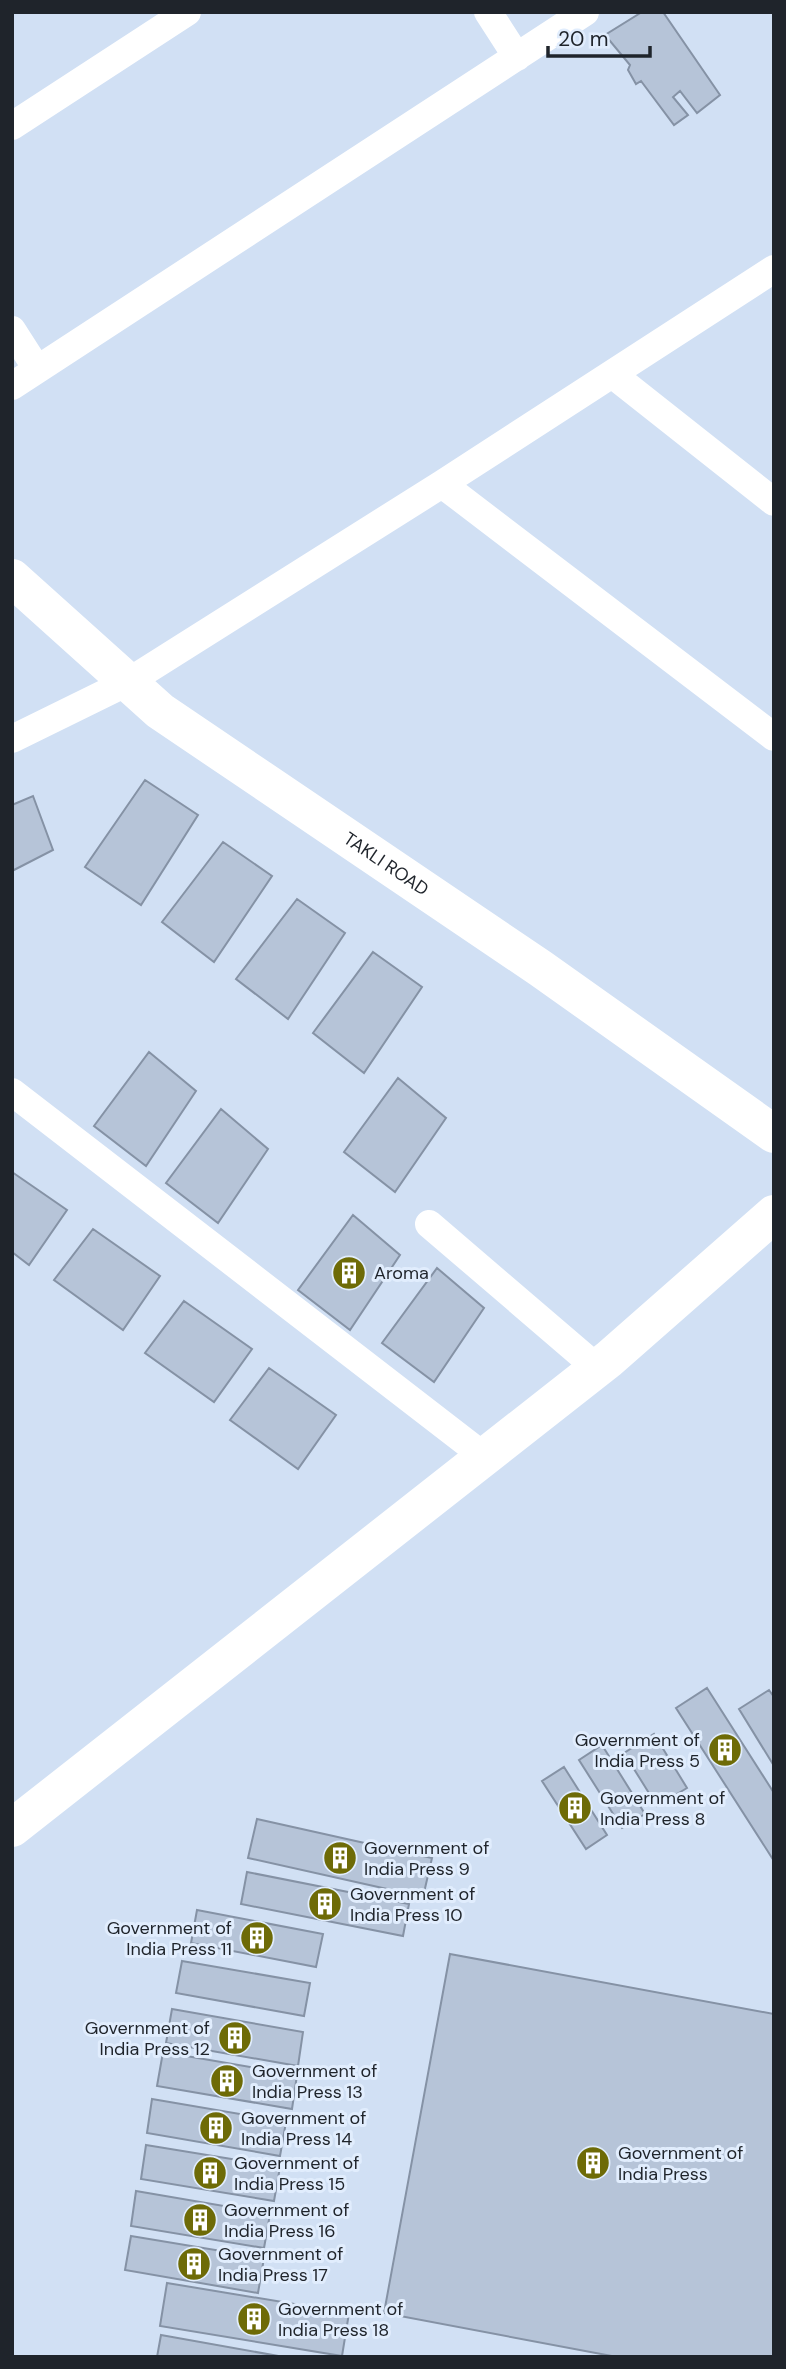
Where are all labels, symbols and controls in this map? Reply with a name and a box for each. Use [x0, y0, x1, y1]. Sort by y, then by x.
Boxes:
scale bar [548, 14, 650, 58]
text: 20 m [558, 25, 609, 53]
street label: TAKLI ROAD [339, 827, 433, 901]
building icon: Aroma [330, 1254, 368, 1292]
place label: Aroma [374, 1261, 429, 1285]
place label: Government of India Press 5 [575, 1728, 700, 1773]
building icon: Government of India Press 5 [706, 1731, 744, 1769]
place label: Government of India Press 8 [600, 1786, 725, 1831]
building icon: Government of India Press 8 [556, 1789, 594, 1827]
place label: Government of India Press 9 [364, 1836, 489, 1881]
building icon: Government of India Press 9 [321, 1839, 359, 1877]
place label: Government of India Press 10 [350, 1882, 475, 1927]
building icon: Government of India Press 10 [306, 1885, 344, 1923]
place label: Government of India Press 11 [107, 1916, 232, 1961]
building icon: Government of India Press 11 [238, 1919, 276, 1957]
place label: Government of India Press 12 [85, 2016, 210, 2061]
building icon: Government of India Press 12 [216, 2019, 254, 2057]
place label: Government of India Press 13 [252, 2059, 377, 2104]
building icon: Government of India Press 13 [208, 2062, 246, 2100]
place label: Government of India Press 14 [241, 2106, 366, 2151]
building icon: Government of India Press 14 [197, 2109, 235, 2147]
place label: Government of India Press [618, 2141, 743, 2186]
building icon: Government of India Press [574, 2144, 612, 2182]
place label: Government of India Press 15 [234, 2151, 359, 2196]
building icon: Government of India Press 15 [191, 2154, 229, 2192]
place label: Government of India Press 16 [224, 2198, 349, 2243]
building icon: Government of India Press 16 [181, 2201, 219, 2239]
place label: Government of India Press 17 [218, 2242, 343, 2287]
building icon: Government of India Press 17 [175, 2245, 213, 2283]
place label: Government of India Press 18 [278, 2297, 403, 2342]
building icon: Government of India Press 18 [235, 2300, 273, 2338]

